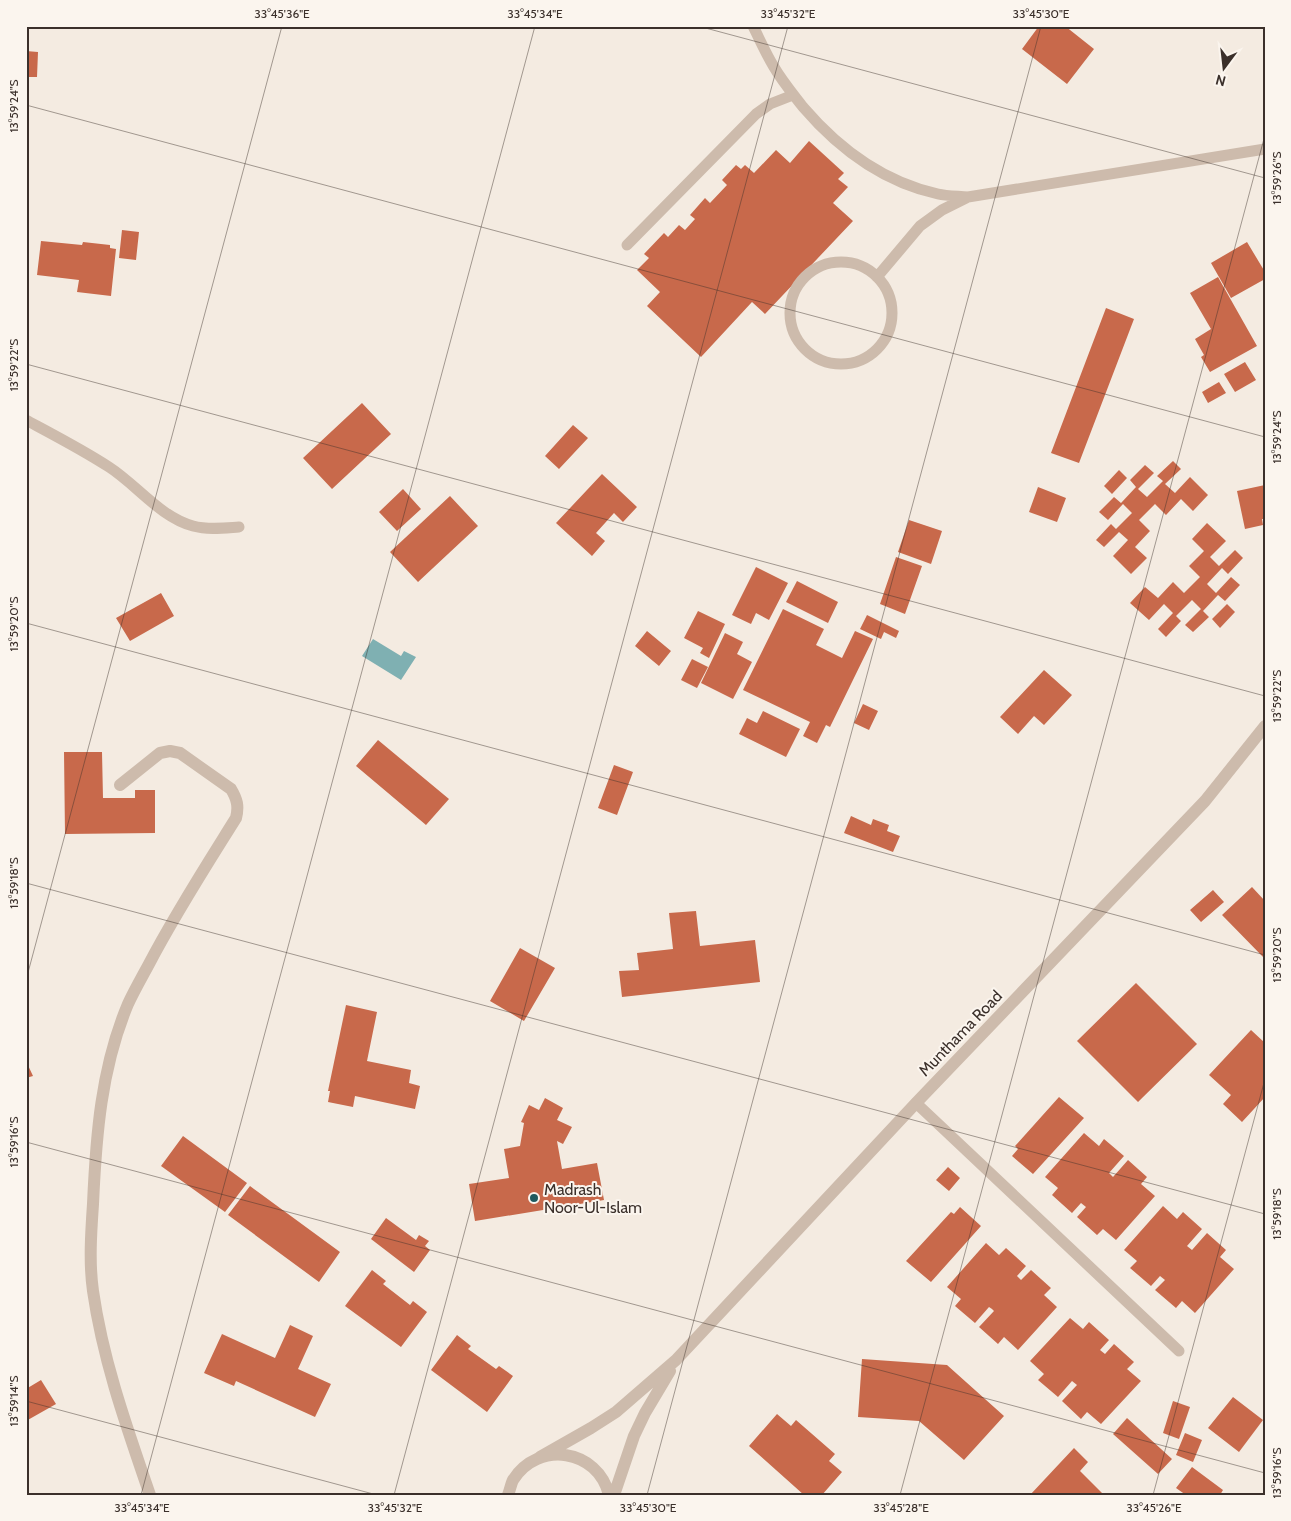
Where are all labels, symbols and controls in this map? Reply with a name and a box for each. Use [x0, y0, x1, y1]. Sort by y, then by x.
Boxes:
text: 33°45'36"E [254, 6, 310, 21]
text: 33°45'34"E [507, 6, 563, 21]
text: 33°45'32"E [761, 6, 816, 21]
text: 33°45'30"E [1012, 6, 1070, 21]
north arrow [1198, 42, 1248, 92]
text: N [1214, 71, 1228, 91]
text: 13°59'24"S [6, 79, 21, 133]
text: 13°59'26"S [1269, 151, 1284, 205]
text: 13°59'22"S [6, 339, 21, 391]
text: 13°59'24"S [1269, 410, 1284, 464]
text: 13°59'20"S [6, 597, 21, 651]
text: 13°59'22"S [1269, 670, 1284, 722]
text: 13°59'18"S [6, 857, 21, 909]
text: 13°59'20"S [1269, 928, 1284, 982]
street label: Munthama Road [915, 987, 1006, 1080]
text: 13°59'16"S [6, 1117, 21, 1167]
place label: Madrash Noor-Ul-Islam [544, 1180, 642, 1217]
text: 13°59'18"S [1269, 1188, 1284, 1240]
marker: Madrash Noor-Ul-Islam [528, 1192, 540, 1204]
text: 13°59'14"S [6, 1376, 21, 1426]
text: 13°59'16"S [1269, 1448, 1284, 1498]
text: 33°45'34"E [114, 1500, 170, 1515]
text: 33°45'32"E [368, 1500, 423, 1515]
text: 33°45'30"E [619, 1500, 677, 1515]
text: 33°45'28"E [873, 1500, 929, 1515]
text: 33°45'26"E [1126, 1500, 1182, 1515]

